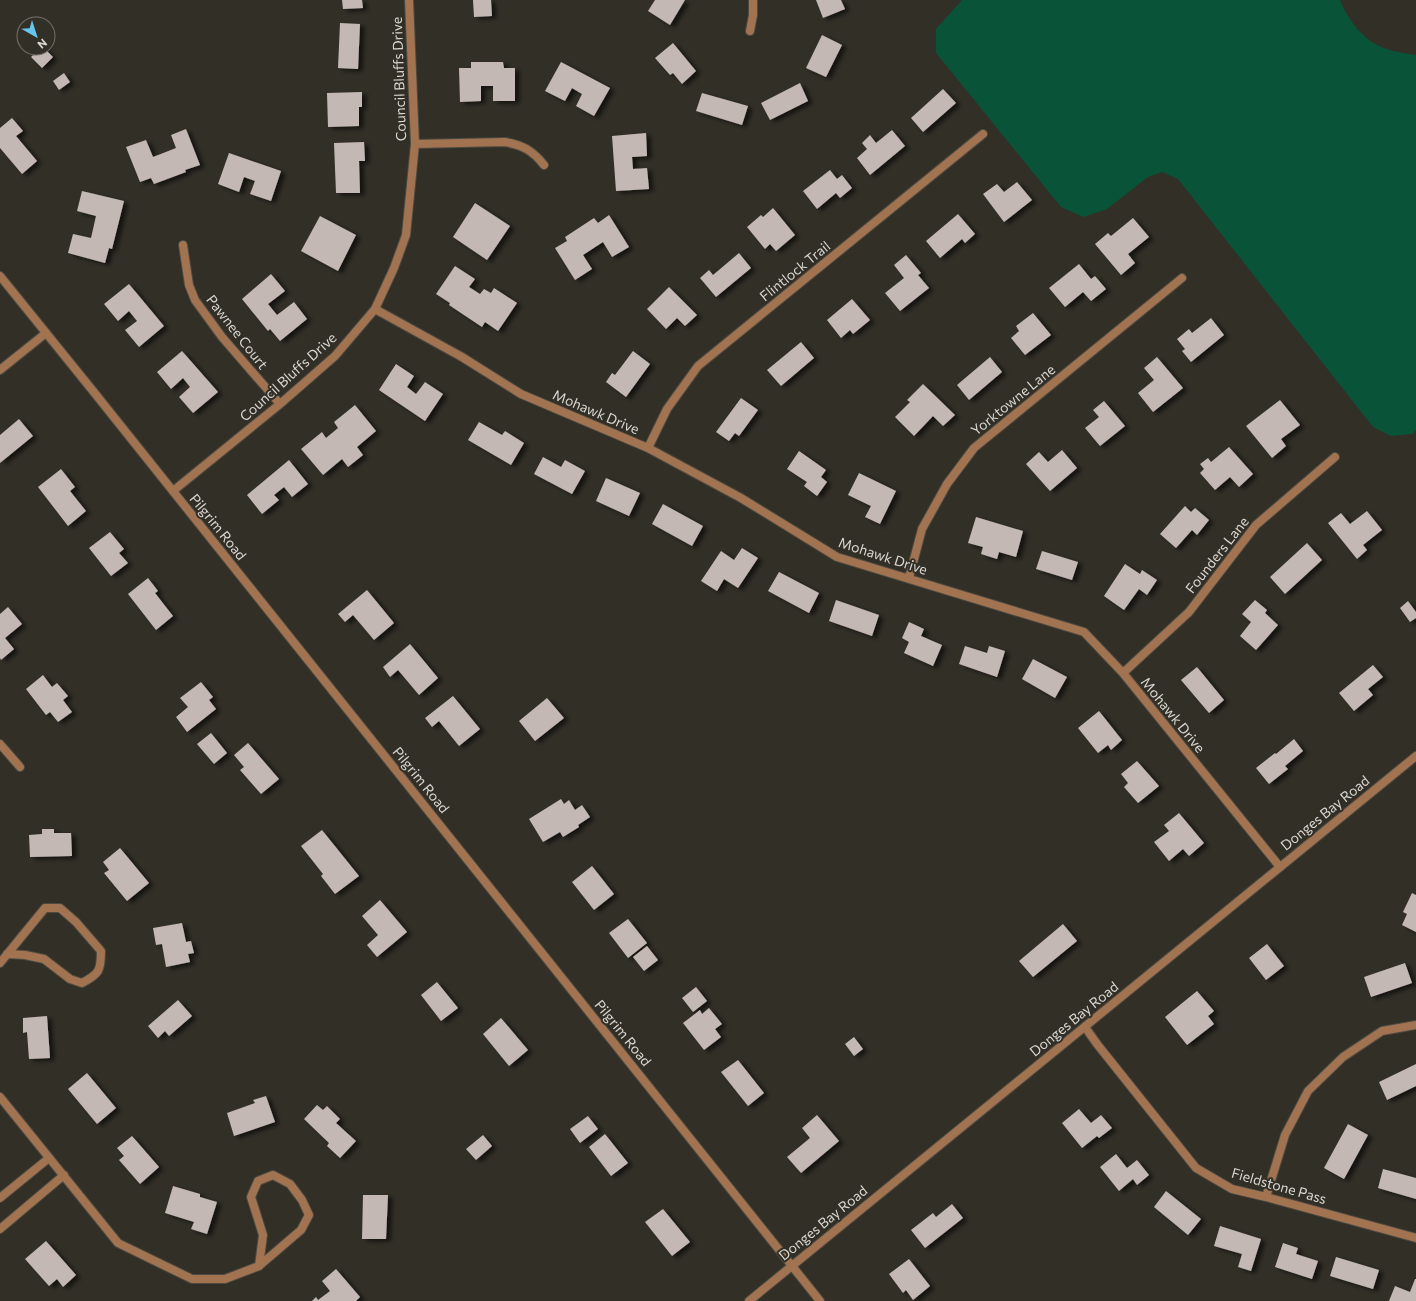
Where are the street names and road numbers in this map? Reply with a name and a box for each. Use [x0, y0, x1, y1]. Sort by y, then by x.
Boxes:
street label: Council Bluffs Drive [388, 17, 409, 141]
street label: Flintlock Trail [756, 237, 833, 304]
street label: Pawnee Court [203, 291, 272, 372]
street label: Council Bluffs Drive [236, 329, 340, 425]
street label: Yorktowne Lane [967, 361, 1058, 439]
street label: Mohawk Drive [550, 386, 642, 437]
street label: Pilgrim Road [187, 490, 250, 563]
street label: Founders Lane [1181, 513, 1252, 596]
street label: Mohawk Drive [837, 533, 930, 578]
street label: Mohawk Drive [1138, 674, 1209, 756]
street label: Pilgrim Road [390, 743, 453, 816]
street label: Donges Bay Road [1277, 772, 1373, 854]
street label: Donges Bay Road [1026, 978, 1122, 1060]
street label: Pilgrim Road [592, 996, 655, 1069]
street label: Fieldstone Pass [1230, 1164, 1329, 1207]
street label: Donges Bay Road [775, 1182, 871, 1264]

